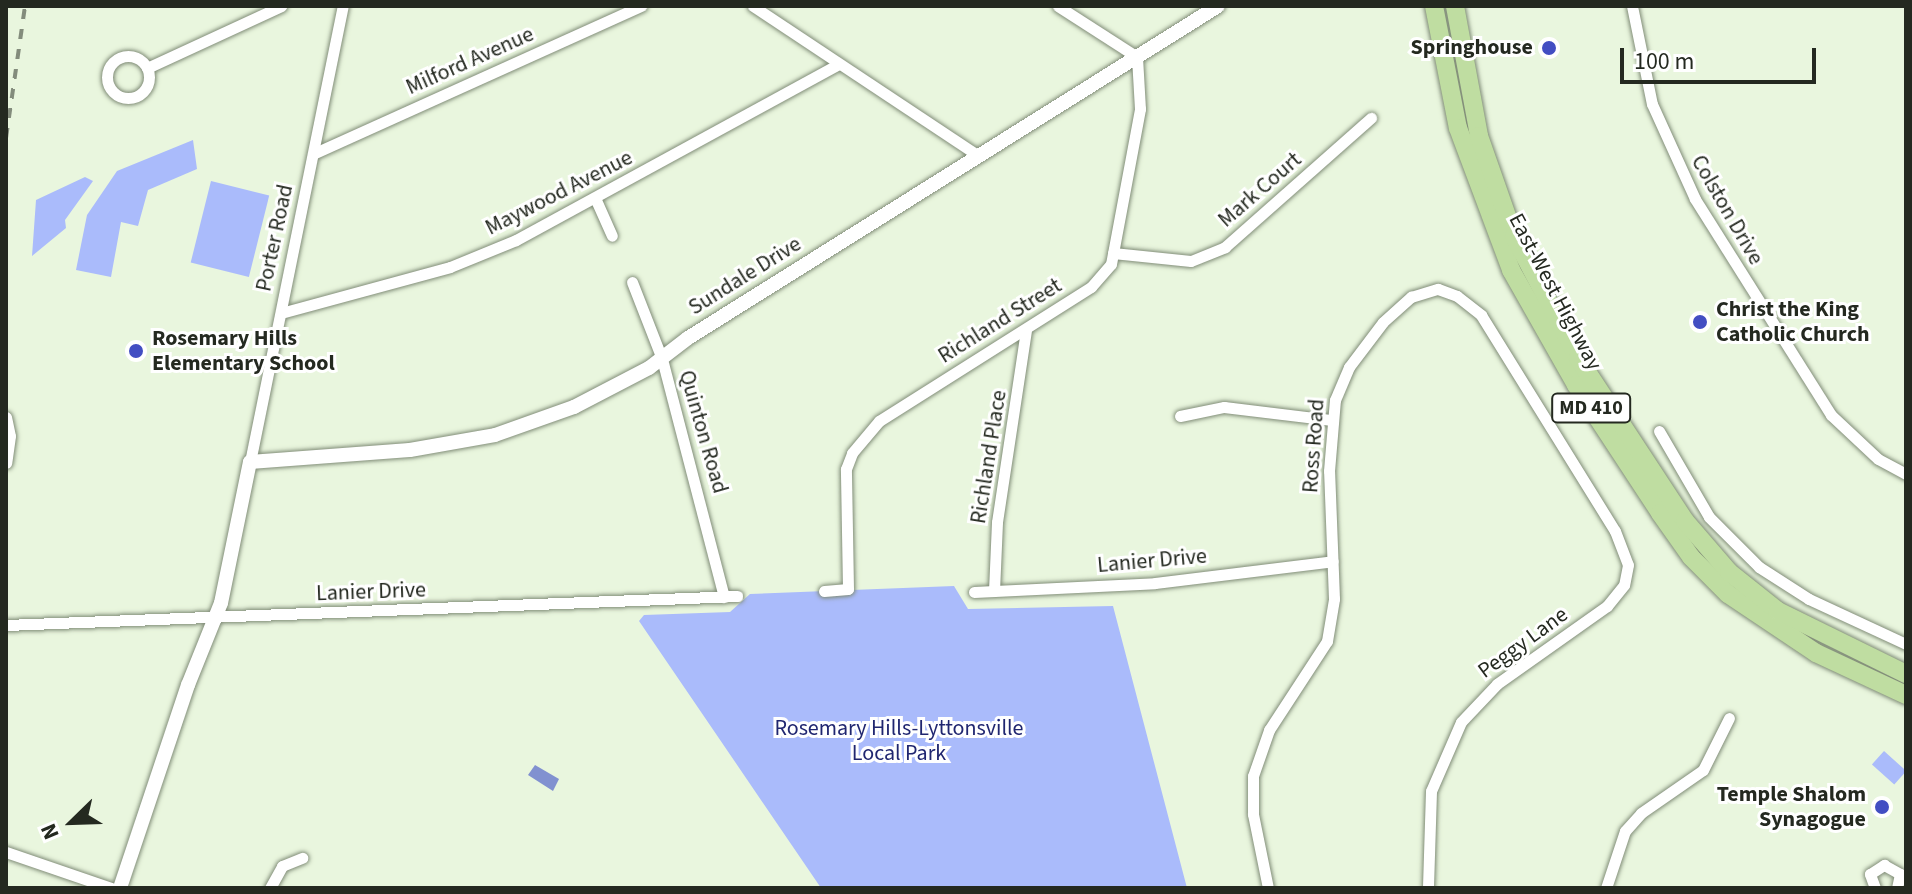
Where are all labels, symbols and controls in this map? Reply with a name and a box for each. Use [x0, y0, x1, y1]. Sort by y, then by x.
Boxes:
street label: Milford Avenue [402, 21, 538, 101]
scale bar [1624, 32, 1820, 82]
place label: Springhouse [1411, 35, 1533, 61]
marker: Springhouse [1540, 39, 1558, 57]
text: 100 m [1634, 44, 1694, 79]
street label: Maywood Avenue [481, 145, 637, 241]
street label: Mark Court [1213, 147, 1307, 233]
street label: Colston Drive [1685, 151, 1769, 269]
street label: Porter Road [251, 182, 299, 294]
street label: East-West Highway [1503, 209, 1607, 375]
street label: Sundale Drive [684, 231, 806, 321]
street label: Richland Street [933, 273, 1067, 369]
place label: Christ the King Catholic Church [1716, 296, 1870, 348]
marker: Christ the King Catholic Church [1691, 313, 1709, 331]
place label: Rosemary Hills Elementary School [152, 325, 335, 376]
marker: Rosemary Hills Elementary School [127, 342, 145, 360]
street label: Quinton Road [673, 367, 733, 497]
street label: Richland Place [965, 388, 1013, 526]
road number: MD 410 [1551, 392, 1631, 424]
street label: Ross Road [1298, 398, 1330, 494]
street label: Lanier Drive [1096, 543, 1208, 579]
street label: Lanier Drive [316, 577, 426, 607]
street label: Peggy Lane [1473, 602, 1573, 684]
park label: Rosemary Hills-Lyttonsville Local Park [774, 715, 1024, 766]
place label: Temple Shalom Synagogue [1717, 781, 1866, 832]
north arrow [32, 782, 112, 862]
marker: Temple Shalom Synagogue [1873, 798, 1891, 816]
text: N [32, 818, 67, 844]

